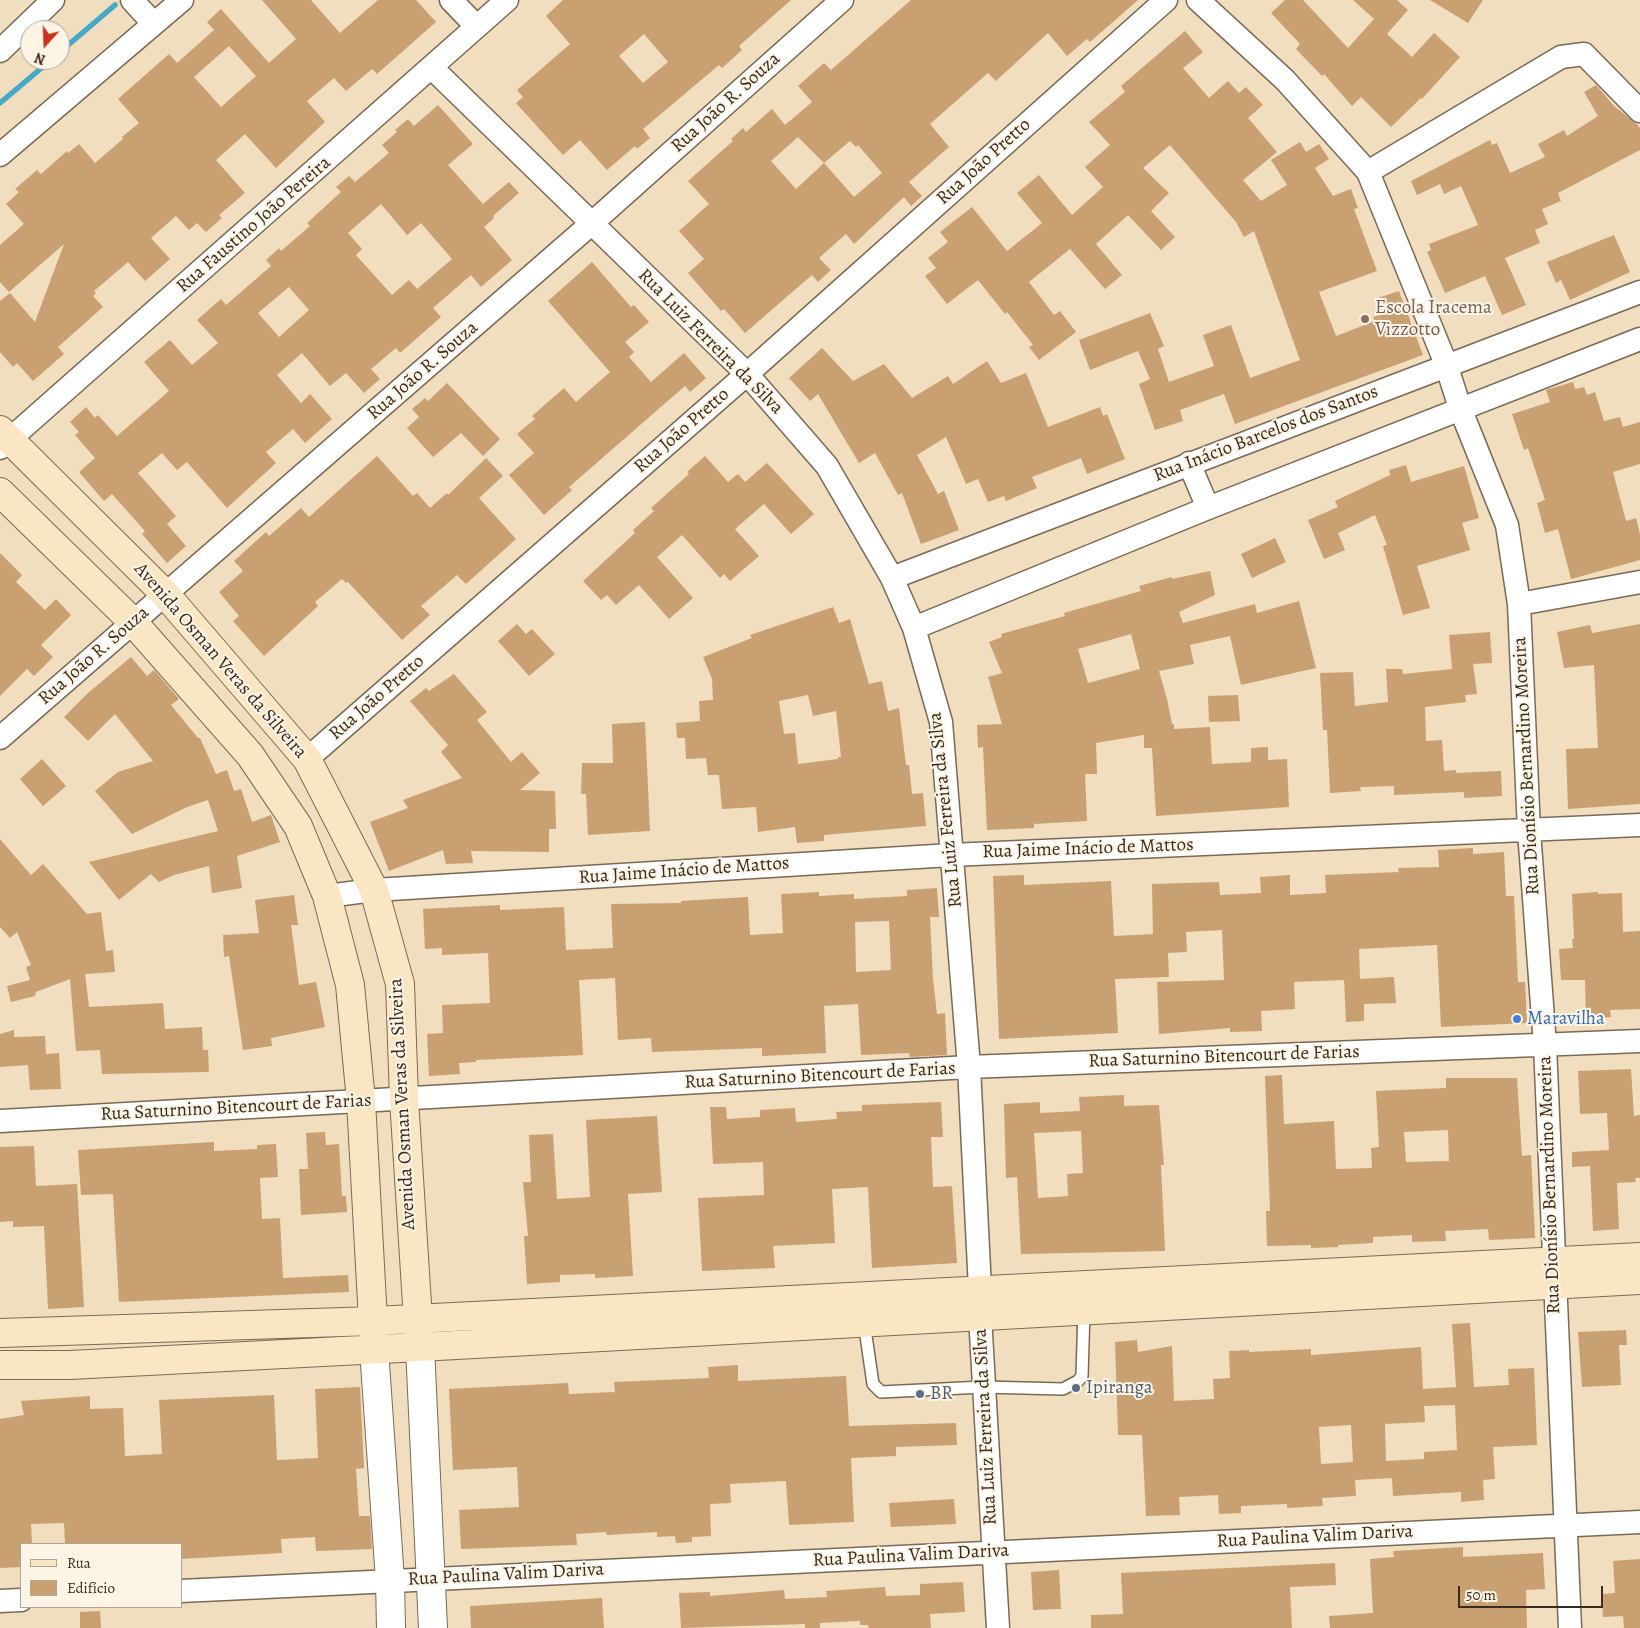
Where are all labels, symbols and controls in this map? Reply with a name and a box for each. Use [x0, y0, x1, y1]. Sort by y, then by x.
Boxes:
north arrow [20, 20, 70, 70]
text: N [32, 48, 48, 69]
street label: Rua João R. Souza [667, 48, 785, 158]
street label: Rua João Pretto [932, 114, 1036, 210]
street label: Rua Faustino João Pereira [172, 152, 336, 298]
street label: Rua Luiz Ferreira da Silva [632, 264, 788, 420]
place label: Escola Iracema Vizzotto [1375, 297, 1492, 341]
marker: Escola Iracema Vizzotto [1359, 313, 1371, 325]
street label: Rua João R. Souza [363, 317, 483, 425]
street label: Rua Inácio Barcelos dos Santos [1150, 381, 1382, 487]
street label: Rua João Pretto [630, 383, 734, 479]
street label: Avenida Osman Veras da Silveira [129, 558, 311, 764]
street label: Rua João R. Souza [34, 602, 154, 710]
street label: Rua Dionísio Bernardino Moreira [1509, 636, 1545, 896]
street label: Rua João Pretto [325, 650, 429, 746]
street label: Rua Luiz Ferreira da Silva [924, 711, 968, 909]
street label: Rua Jaime Inácio de Mattos [982, 834, 1194, 864]
street label: Rua Jaime Inácio de Mattos [578, 852, 790, 890]
street label: Avenida Osman Veras da Silveira [385, 977, 421, 1231]
place label: Maravilha [1527, 1008, 1605, 1030]
marker: Maravilha [1511, 1013, 1523, 1025]
street label: Rua Saturnino Bitencourt de Farias [1088, 1041, 1360, 1073]
street label: Rua Dionísio Bernardino Moreira [1534, 1055, 1566, 1315]
street label: Rua Saturnino Bitencourt de Farias [684, 1058, 956, 1094]
street label: Rua Saturnino Bitencourt de Farias [100, 1090, 372, 1126]
street label: Rua Luiz Ferreira da Silva [969, 1328, 1003, 1526]
place label: Ipiranga [1086, 1377, 1153, 1399]
marker: Ipiranga [1070, 1382, 1082, 1394]
place label: BR [930, 1383, 953, 1405]
marker: BR [914, 1388, 926, 1400]
street label: Rua Paulina Valim Dariva [1216, 1520, 1414, 1554]
street label: Rua Paulina Valim Dariva [812, 1539, 1010, 1573]
legend [20, 1543, 182, 1608]
text: Rua [67, 1553, 91, 1573]
street label: Rua Paulina Valim Dariva [407, 1558, 605, 1592]
scale bar [1460, 1576, 1605, 1608]
text: Edifício [67, 1578, 115, 1598]
text: 50 m [1466, 1585, 1496, 1605]

